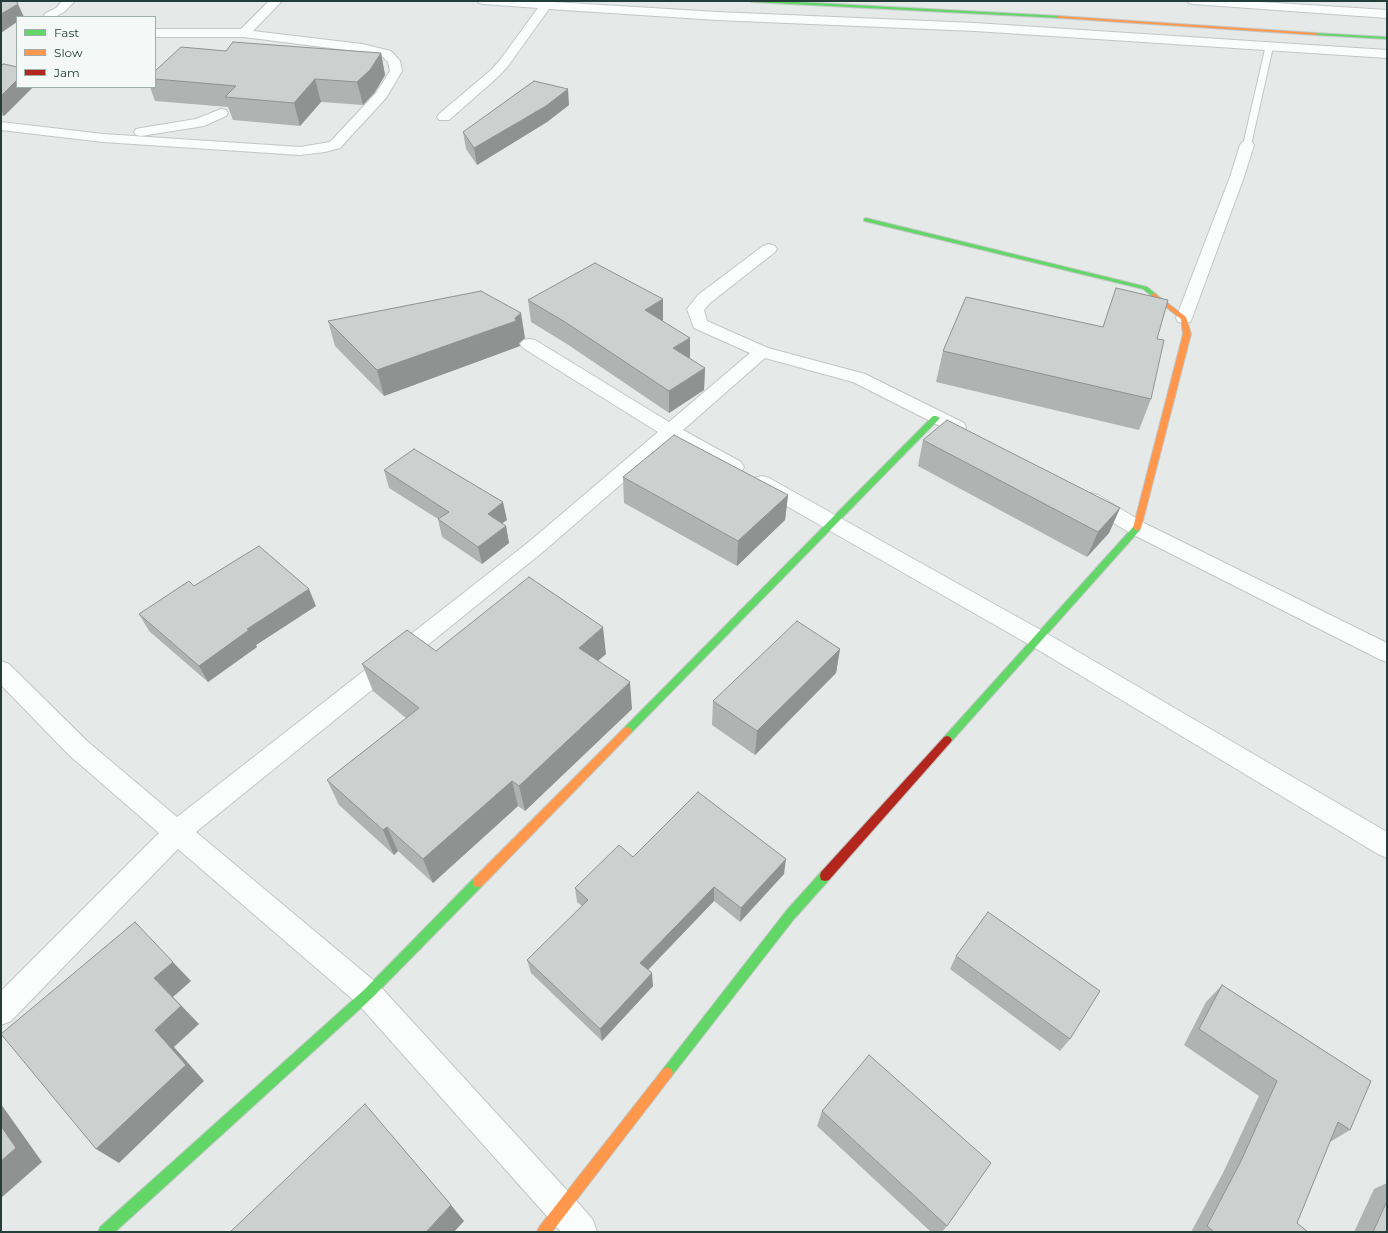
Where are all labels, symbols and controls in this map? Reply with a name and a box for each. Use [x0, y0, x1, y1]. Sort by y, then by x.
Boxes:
legend [16, 16, 156, 88]
text: Fast [54, 25, 79, 40]
text: Slow [54, 45, 83, 60]
text: Jam [54, 65, 80, 80]

